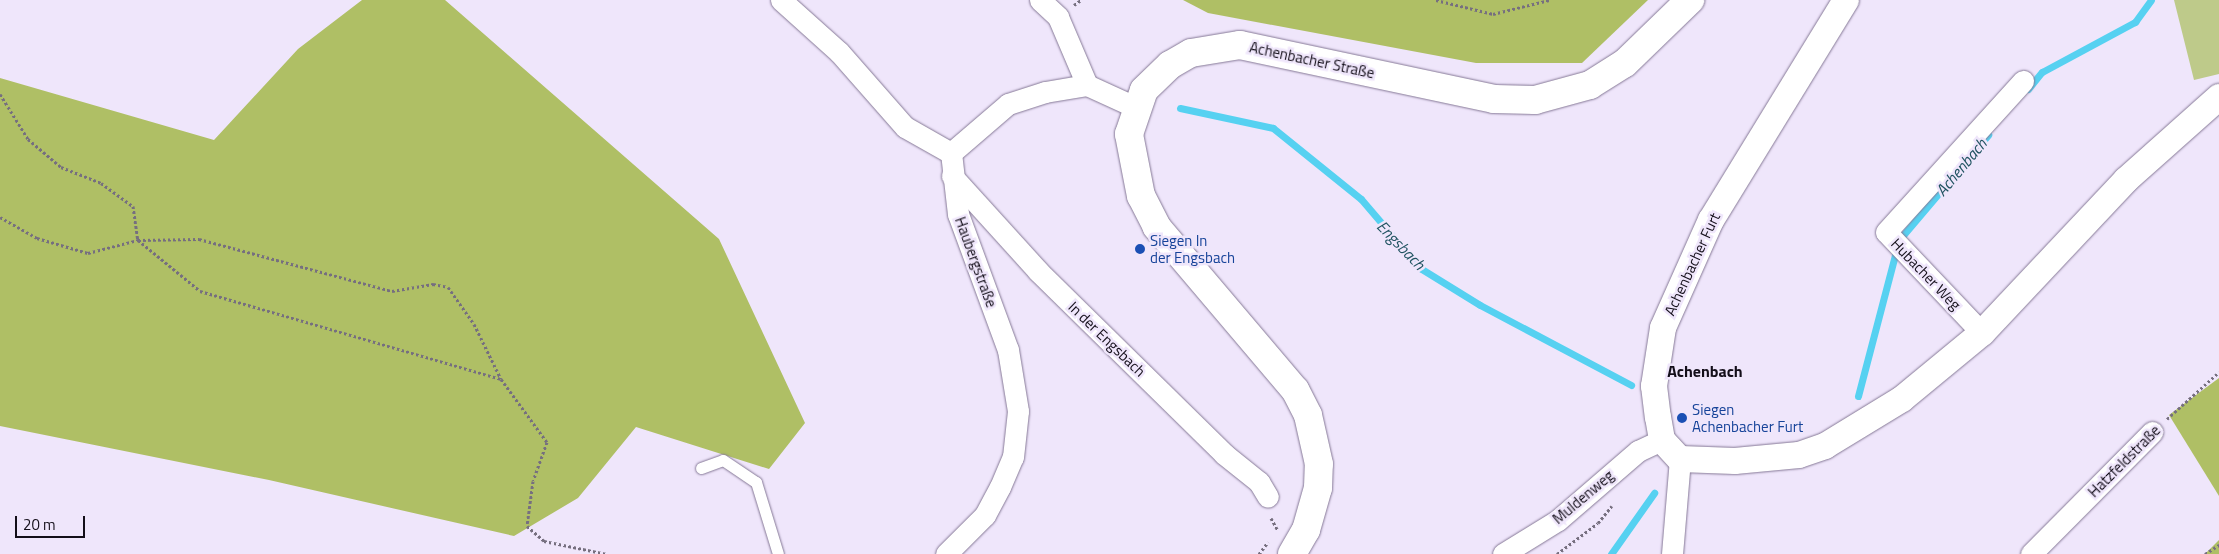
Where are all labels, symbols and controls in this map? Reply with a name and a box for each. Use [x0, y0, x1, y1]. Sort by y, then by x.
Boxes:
street label: Achenbacher Straße [1248, 38, 1376, 82]
water label: Achenbach [1931, 134, 1991, 200]
street label: Achenbacher Furt [1660, 210, 1724, 318]
street label: Haubergstraße [951, 214, 1001, 310]
water label: Engsbach [1373, 216, 1429, 274]
place label: Siegen In der Engsbach [1150, 231, 1235, 266]
street label: Hubacher Weg [1887, 235, 1965, 313]
marker: Siegen In der Engsbach [1134, 243, 1146, 255]
street label: In der Engsbach [1065, 298, 1149, 380]
district label: Achenbach [1667, 361, 1743, 381]
place label: Siegen Achenbacher Furt [1692, 400, 1803, 435]
marker: Siegen Achenbacher Furt [1676, 412, 1688, 424]
street label: Hatzfeldstraße [2084, 421, 2164, 501]
street label: Muldenweg [1549, 466, 1617, 528]
scale bar [18, 506, 88, 538]
text: 20 m [23, 513, 56, 536]

